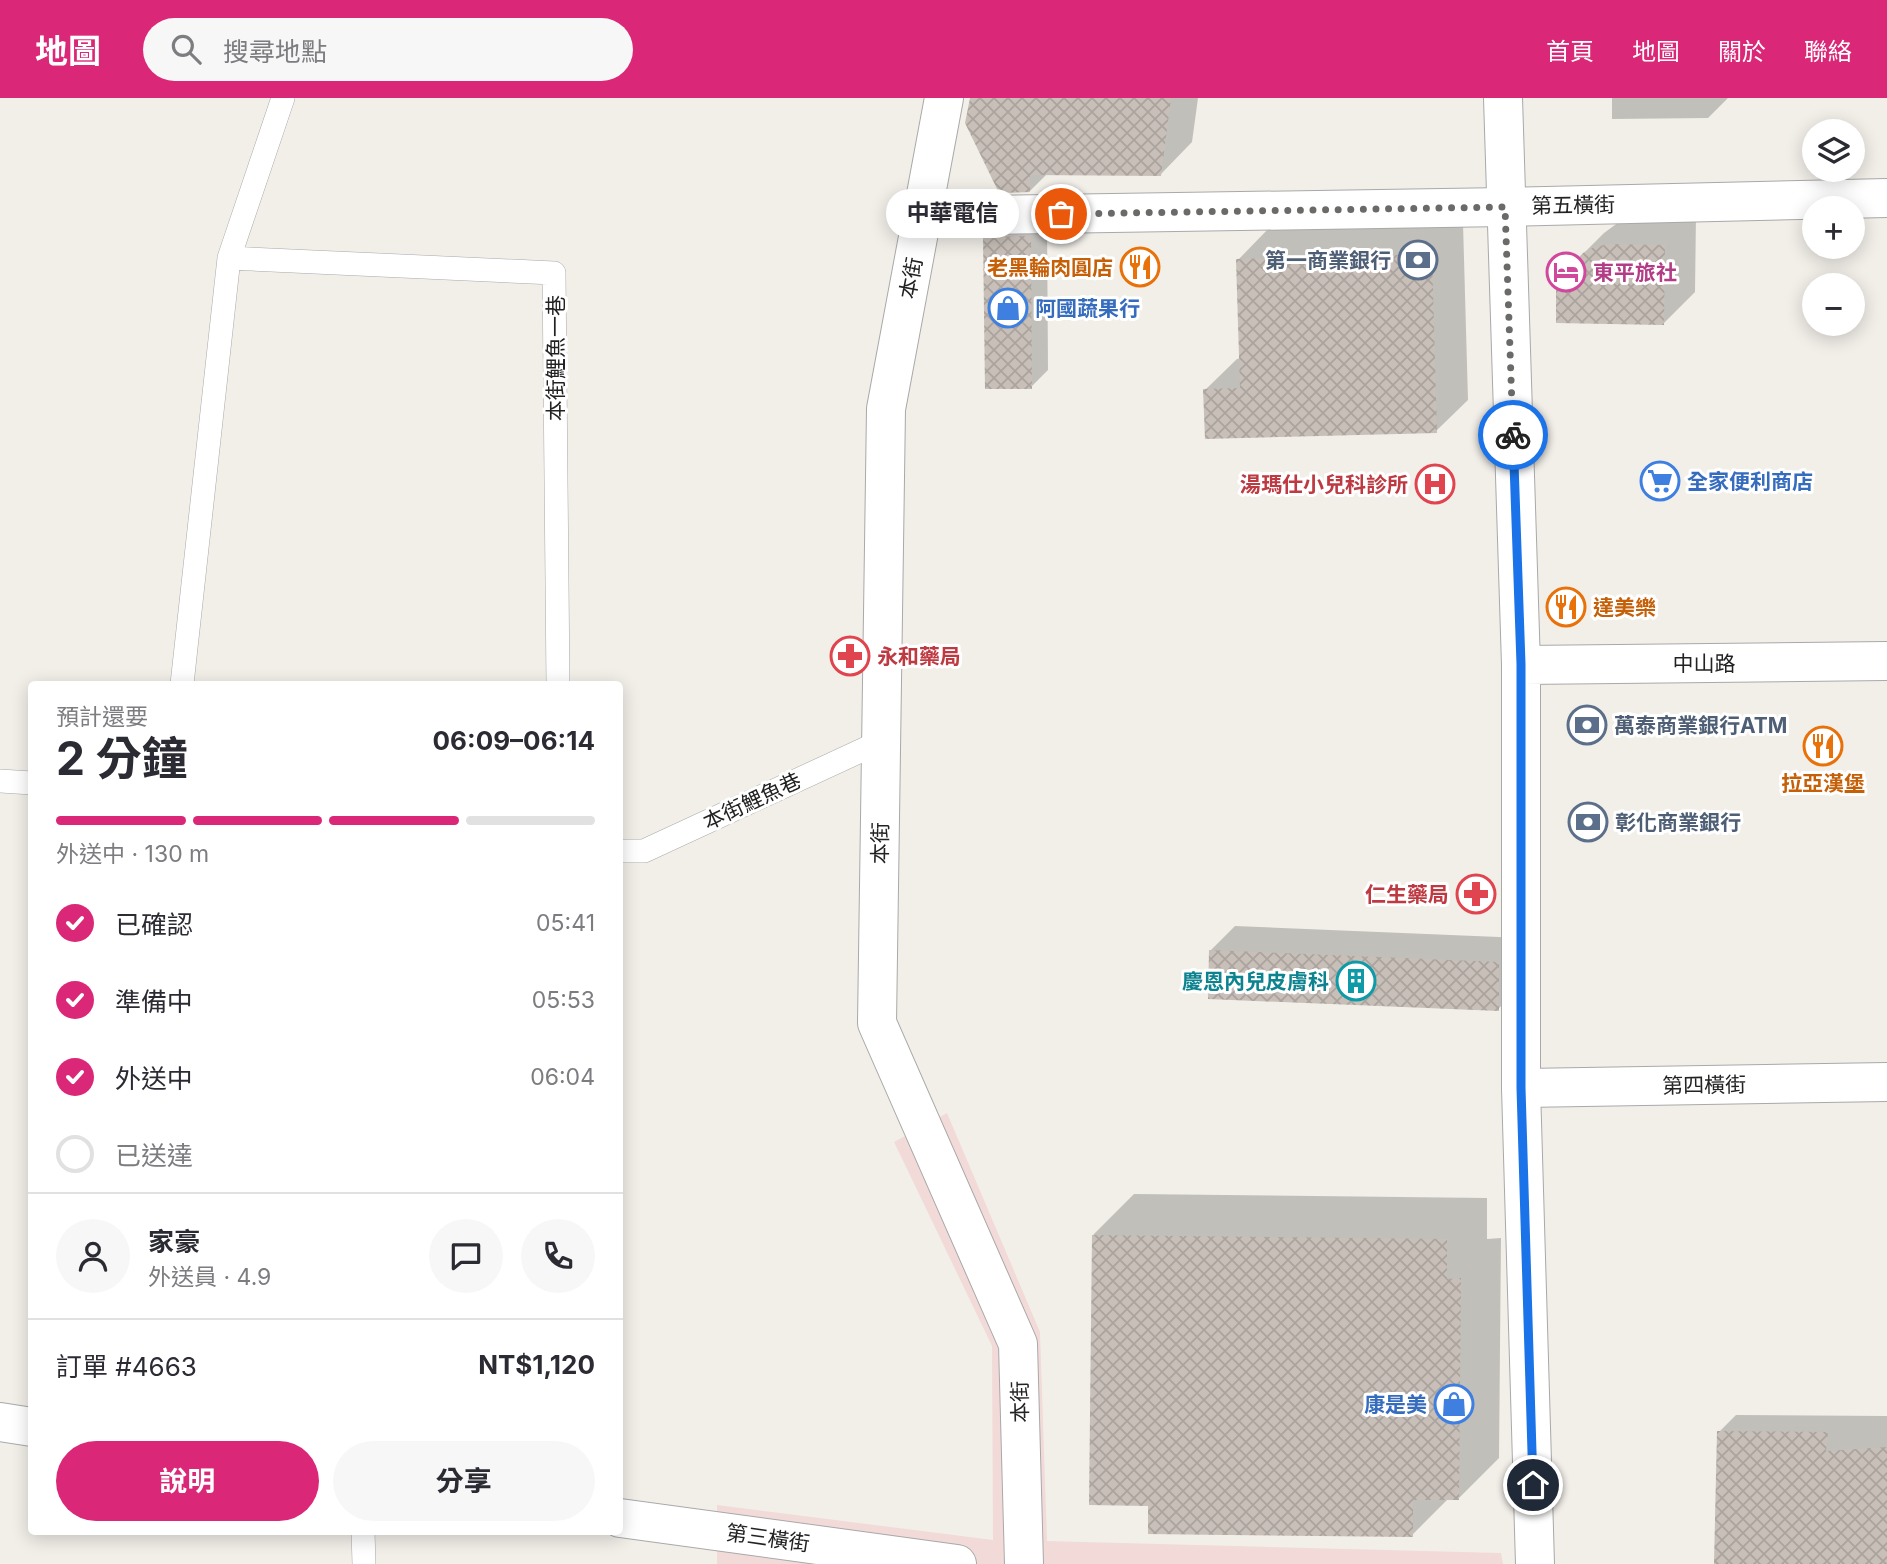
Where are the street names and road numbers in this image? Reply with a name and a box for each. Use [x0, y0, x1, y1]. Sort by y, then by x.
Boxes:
street label: 第五橫街 [1531, 192, 1615, 218]
street label: 本街 [895, 255, 927, 301]
street label: 本街鯉魚一巷 [543, 295, 568, 421]
street label: 中山路 [1673, 651, 1736, 676]
street label: 本街鯉魚巷 [699, 767, 805, 835]
street label: 本街 [867, 822, 893, 864]
street label: 第四橫街 [1662, 1072, 1746, 1098]
street label: 本街 [1007, 1381, 1033, 1423]
street label: 第三橫街 [725, 1520, 811, 1556]

